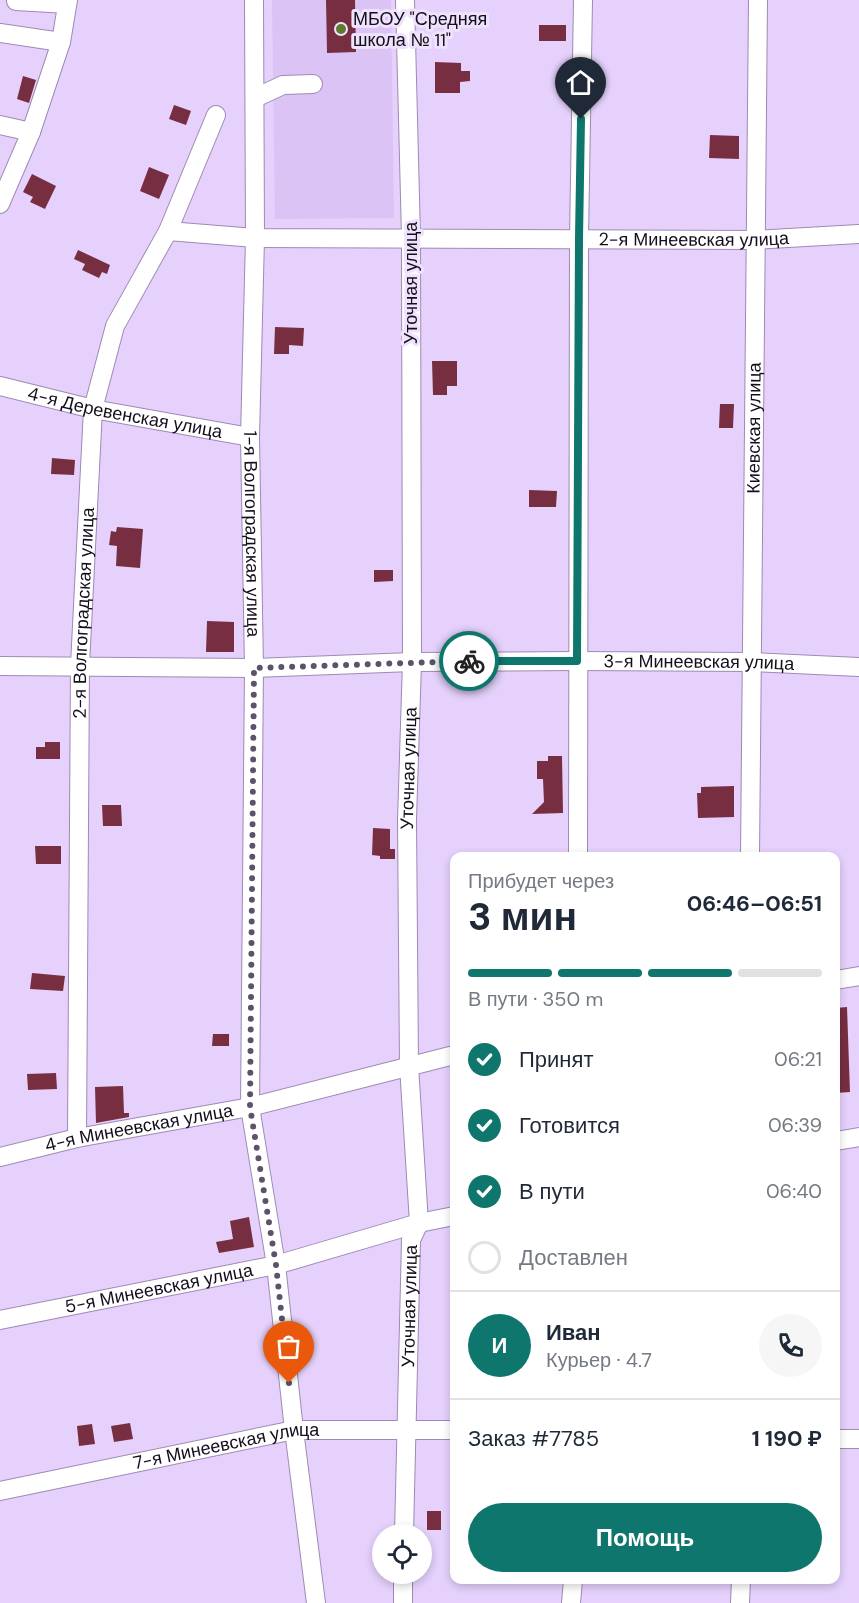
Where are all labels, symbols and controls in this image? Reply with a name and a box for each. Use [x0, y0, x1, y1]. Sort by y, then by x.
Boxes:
place label: МБОУ "Средняя школа № 11" [353, 7, 487, 52]
marker: МБОУ "Средняя школа № 11" [334, 22, 348, 36]
pin [555, 57, 606, 119]
icon: home [564, 66, 597, 99]
street label: Уточная улица [399, 221, 423, 344]
street label: 2-я Минеевская улица [598, 226, 791, 252]
street label: Киевская улица [741, 361, 767, 494]
street label: 4-я Деревенская улица [25, 381, 225, 444]
street label: 1-я Волгоградская улица [238, 430, 265, 638]
street label: 2-я Волгоградская улица [68, 506, 100, 719]
courier [439, 631, 499, 691]
icon: bike [453, 645, 486, 678]
street label: 3-я Минеевская улица [603, 649, 796, 676]
street label: Уточная улица [395, 706, 423, 830]
text: Прибудет через [468, 868, 614, 894]
text: 06:46–06:51 [687, 889, 822, 918]
text: 3 мин [468, 891, 577, 942]
text: В пути · 350 m [468, 986, 603, 1012]
icon: check [468, 1043, 501, 1076]
text: Принят [519, 1045, 593, 1074]
text: 06:21 [774, 1046, 822, 1072]
street label: 4-я Минеевская улица [42, 1098, 236, 1158]
icon: check [468, 1109, 501, 1142]
text: Готовится [519, 1111, 620, 1140]
text: 06:39 [768, 1112, 822, 1138]
icon: check [468, 1175, 501, 1208]
text: В пути [519, 1177, 585, 1206]
text: 06:40 [766, 1178, 822, 1204]
text: Доставлен [519, 1243, 628, 1272]
street label: Уточная улица [396, 1244, 423, 1368]
street label: 5-я Минеевская улица [63, 1258, 256, 1319]
button: phone [759, 1314, 822, 1377]
text: Иван [546, 1318, 601, 1347]
pin [263, 1321, 314, 1383]
icon: bag [272, 1330, 305, 1363]
text: И [492, 1331, 507, 1360]
text: Курьер · 4.7 [546, 1347, 652, 1373]
street label: 7-я Минеевская улица [131, 1417, 320, 1475]
text: Заказ #7785 [468, 1424, 599, 1453]
text: 1 190 ₽ [752, 1424, 822, 1453]
button: Помощь [468, 1503, 822, 1572]
map controls [372, 1524, 432, 1584]
button: locate [372, 1524, 432, 1584]

